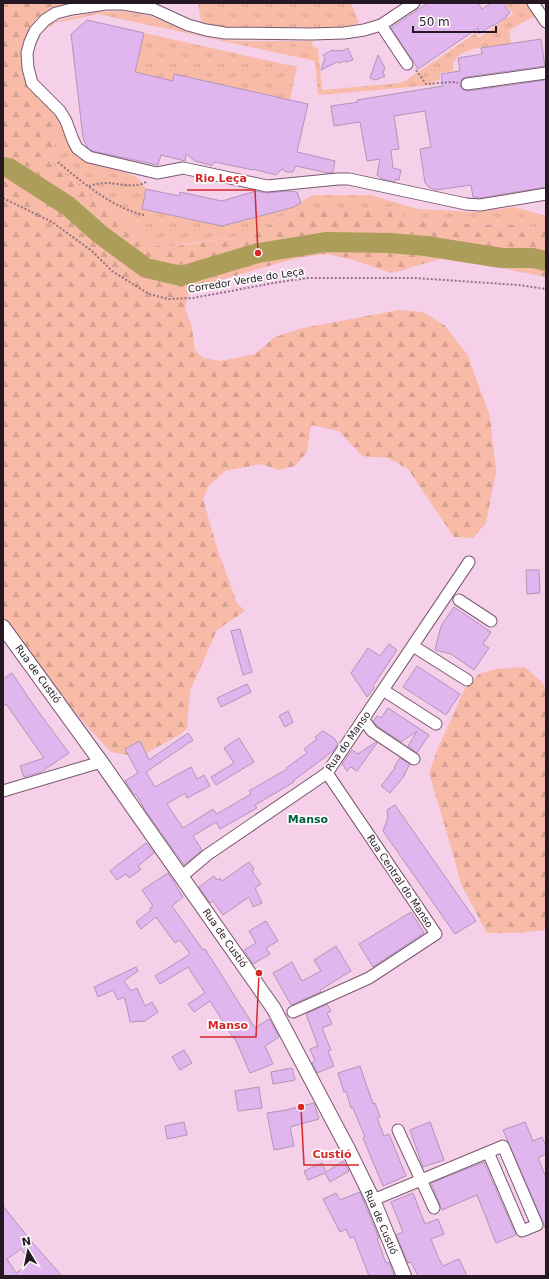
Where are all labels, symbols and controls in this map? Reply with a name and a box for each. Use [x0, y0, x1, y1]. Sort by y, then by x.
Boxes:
scale bar [413, 8, 496, 34]
text: 50 m [419, 15, 450, 29]
callout: Rio Leça [187, 167, 255, 190]
text: Rio Leça [195, 172, 247, 185]
street label: Corredor Verde do Leça [187, 265, 305, 295]
street label: Rua de Custió [13, 643, 63, 705]
street label: Rua do Manso [323, 709, 373, 773]
district label: Manso [288, 813, 329, 826]
street label: Rua Central do Manso [365, 832, 435, 930]
street label: Rua de Custió [201, 907, 249, 969]
callout: Manso [200, 1014, 256, 1037]
text: Manso [208, 1019, 249, 1032]
callout: Custió [304, 1142, 359, 1165]
text: Custió [312, 1148, 352, 1161]
street label: Rua de Custió [362, 1188, 400, 1256]
north arrow [8, 1231, 48, 1271]
text: N [21, 1234, 32, 1249]

